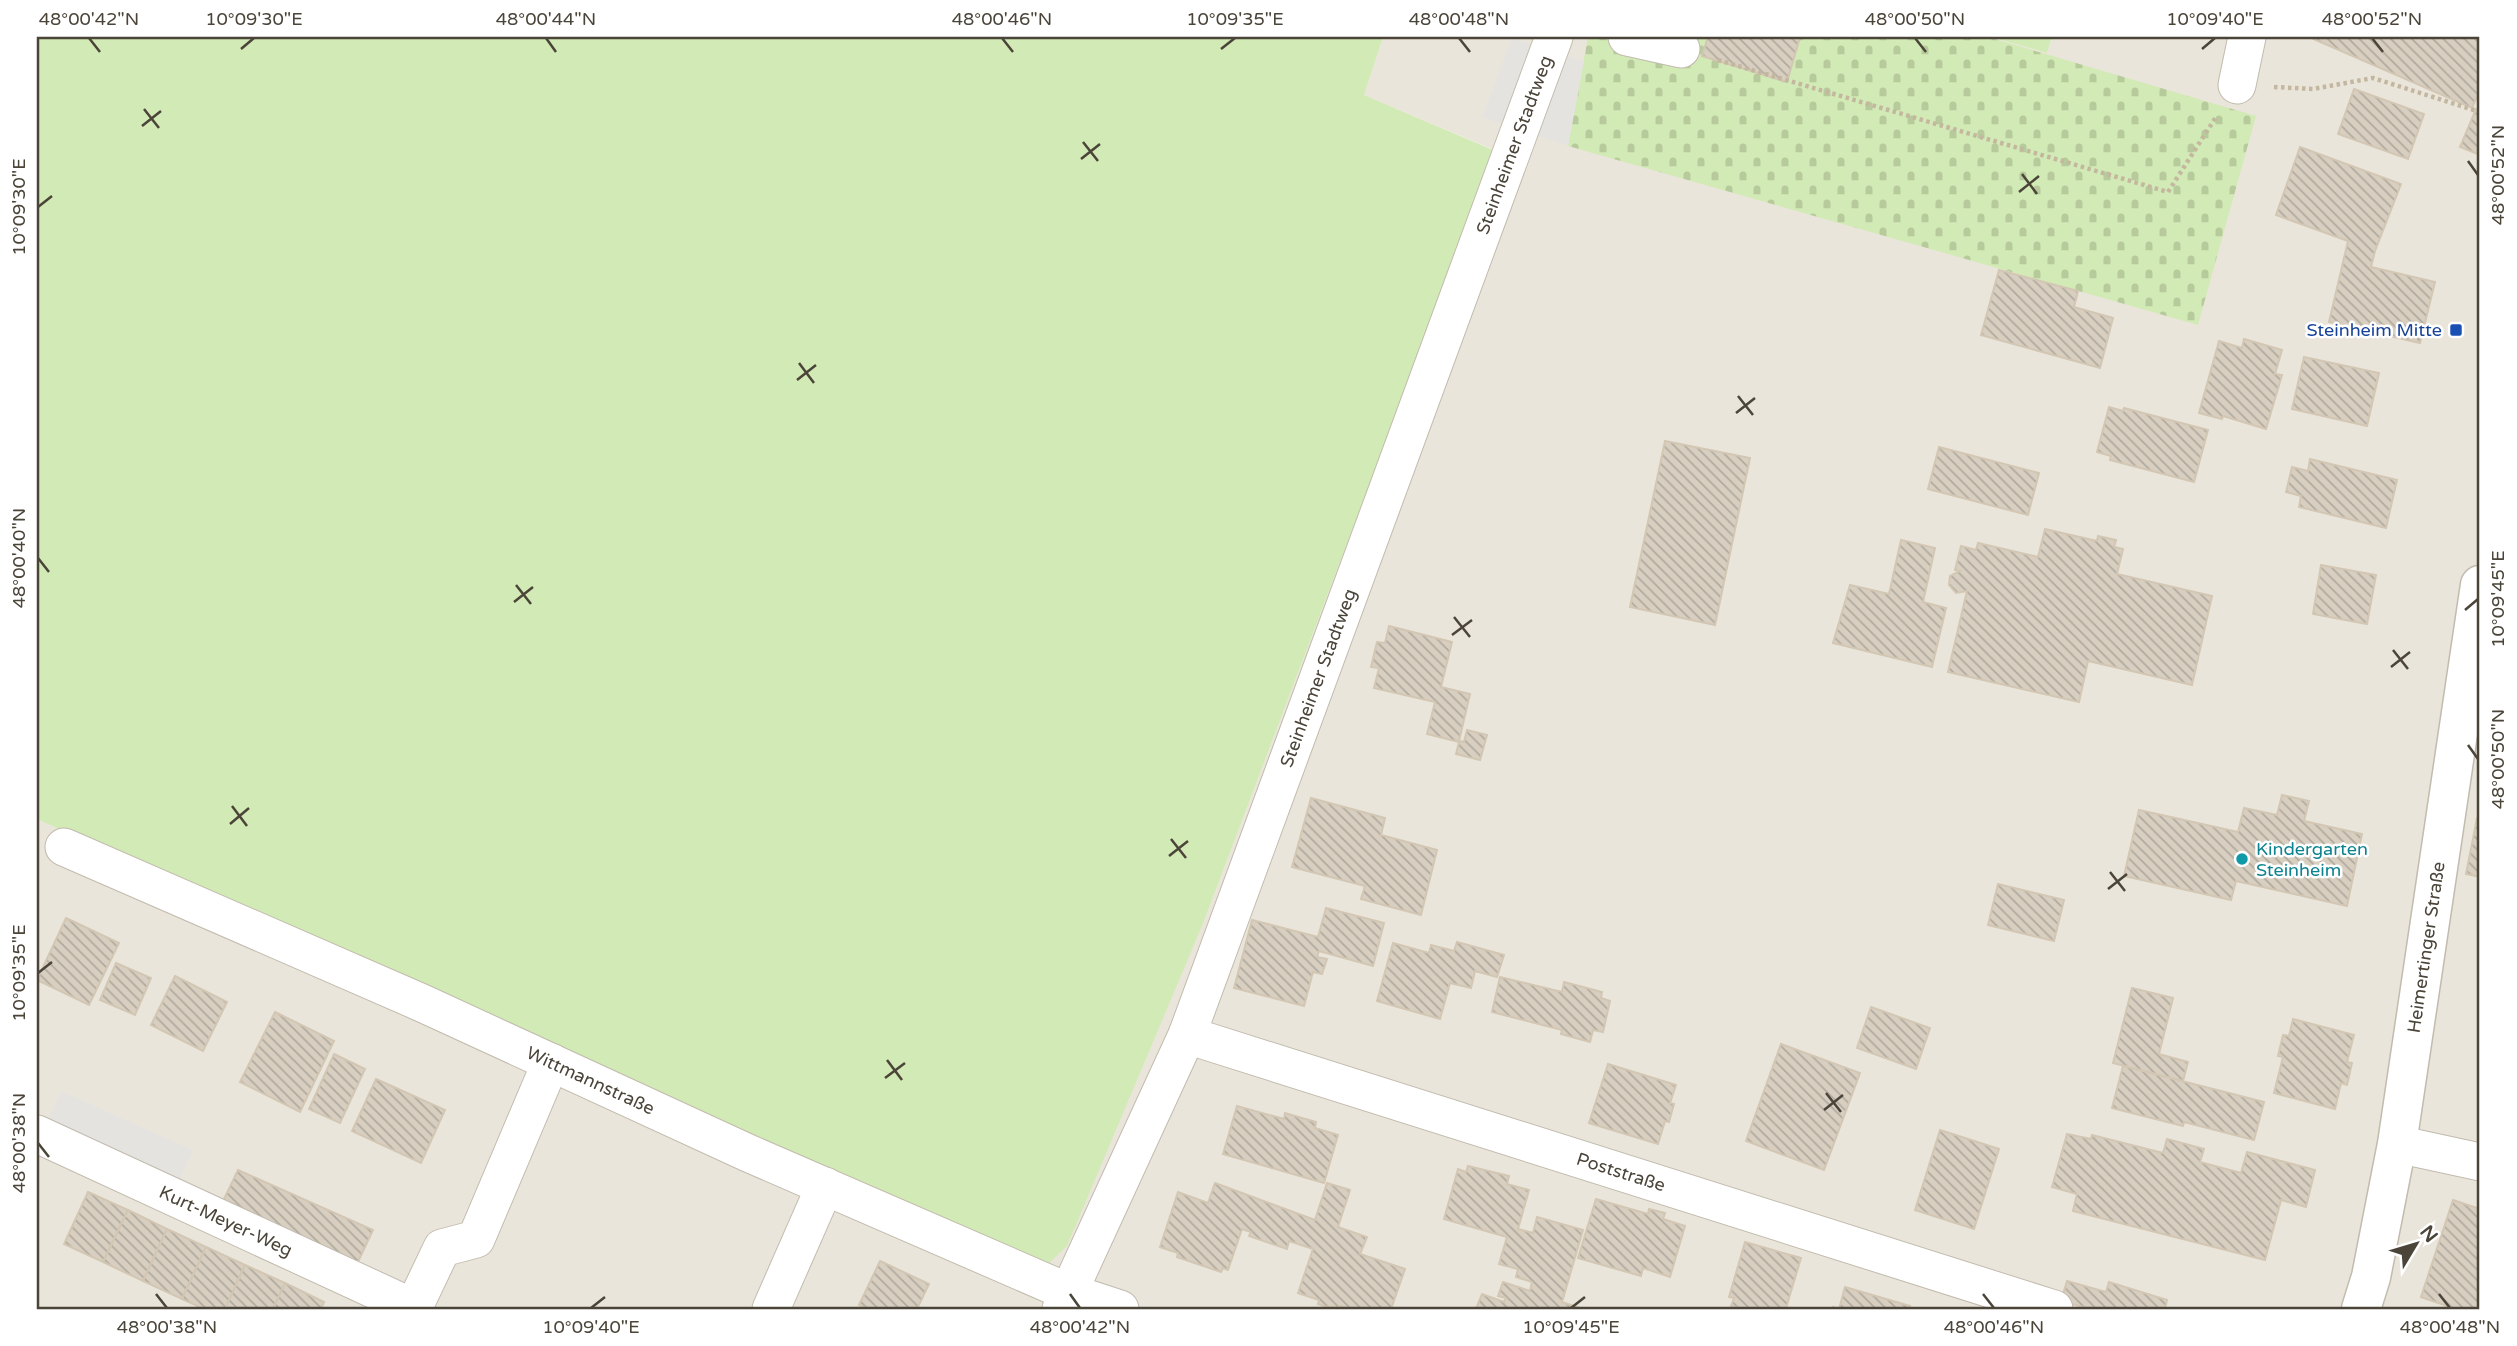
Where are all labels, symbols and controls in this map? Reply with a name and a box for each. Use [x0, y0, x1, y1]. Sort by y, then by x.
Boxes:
text: 48°00'42"N [39, 8, 139, 30]
text: 10°09'30"E [205, 8, 303, 30]
text: 48°00'44"N [496, 8, 596, 30]
text: 48°00'46"N [952, 8, 1052, 30]
text: 10°09'35"E [1186, 8, 1284, 30]
text: 48°00'48"N [1409, 8, 1509, 30]
text: 48°00'50"N [1865, 8, 1965, 30]
text: 10°09'40"E [2166, 8, 2264, 30]
text: 48°00'52"N [2322, 8, 2422, 30]
street label: Steinheimer Stadtweg [1471, 53, 1557, 237]
text: 48°00'52"N [2487, 125, 2509, 225]
text: 10°09'30"E [8, 158, 30, 256]
place label: Steinheim Mitte [2307, 319, 2442, 341]
marker: Steinheim Mitte [2448, 322, 2464, 338]
text: 48°00'40"N [8, 508, 30, 608]
text: 10°09'45"E [2487, 550, 2509, 648]
street label: Steinheimer Stadtweg [1275, 586, 1361, 770]
text: 48°00'50"N [2487, 709, 2509, 809]
place label: Kindergarten Steinheim [2256, 838, 2368, 881]
marker: Kindergarten Steinheim [2234, 851, 2250, 867]
street label: Heimertinger Straße [2403, 860, 2450, 1034]
text: 10°09'35"E [8, 924, 30, 1022]
street label: Wittmannstraße [523, 1042, 658, 1119]
text: 48°00'38"N [8, 1093, 30, 1193]
street label: Poststraße [1574, 1148, 1668, 1196]
street label: Kurt-Meyer-Weg [156, 1181, 296, 1261]
north arrow [2380, 1210, 2450, 1280]
text: N [2415, 1221, 2442, 1247]
text: 48°00'38"N [117, 1316, 217, 1338]
text: 10°09'40"E [542, 1316, 640, 1338]
text: 48°00'42"N [1030, 1316, 1130, 1338]
text: 10°09'45"E [1522, 1316, 1620, 1338]
text: 48°00'46"N [1944, 1316, 2044, 1338]
text: 48°00'48"N [2400, 1316, 2500, 1338]

